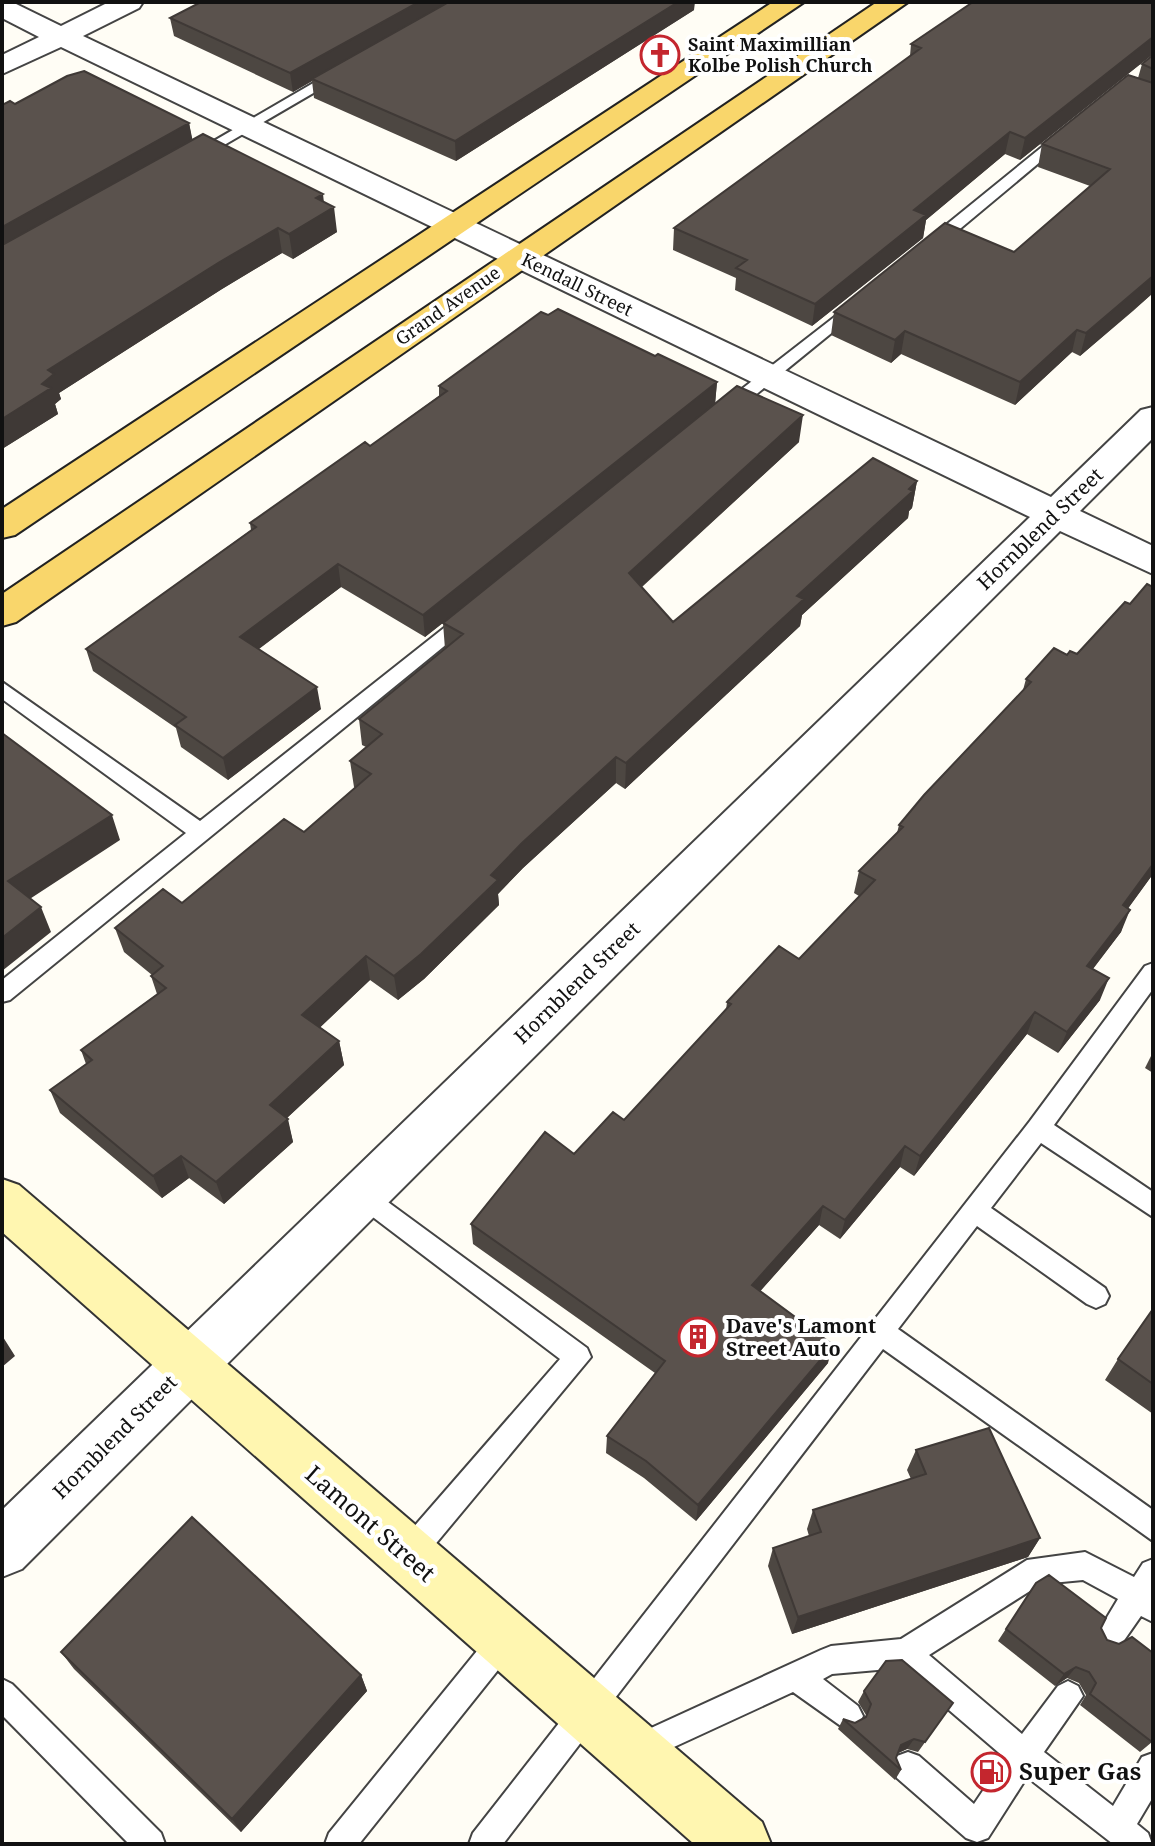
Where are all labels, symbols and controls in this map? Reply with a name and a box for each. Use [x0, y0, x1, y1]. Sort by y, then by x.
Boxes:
place label: Saint Maximillian Kolbe Polish Church [688, 32, 872, 77]
church icon: Saint Maximillian Kolbe Polish Church [639, 34, 681, 76]
street label: Kendall Street [518, 247, 637, 321]
street label: Grand Avenue [390, 260, 505, 350]
street label: Hornblend Street [971, 462, 1108, 596]
street label: Hornblend Street [508, 916, 645, 1050]
place label: Dave's Lamont Street Auto [726, 1312, 876, 1362]
building icon: Dave's Lamont Street Auto [677, 1316, 719, 1358]
street label: Hornblend Street [47, 1369, 183, 1505]
street label: Lamont Street [299, 1457, 443, 1588]
fuel station icon: Super Gas [970, 1751, 1012, 1793]
place label: Super Gas [1019, 1754, 1141, 1787]

